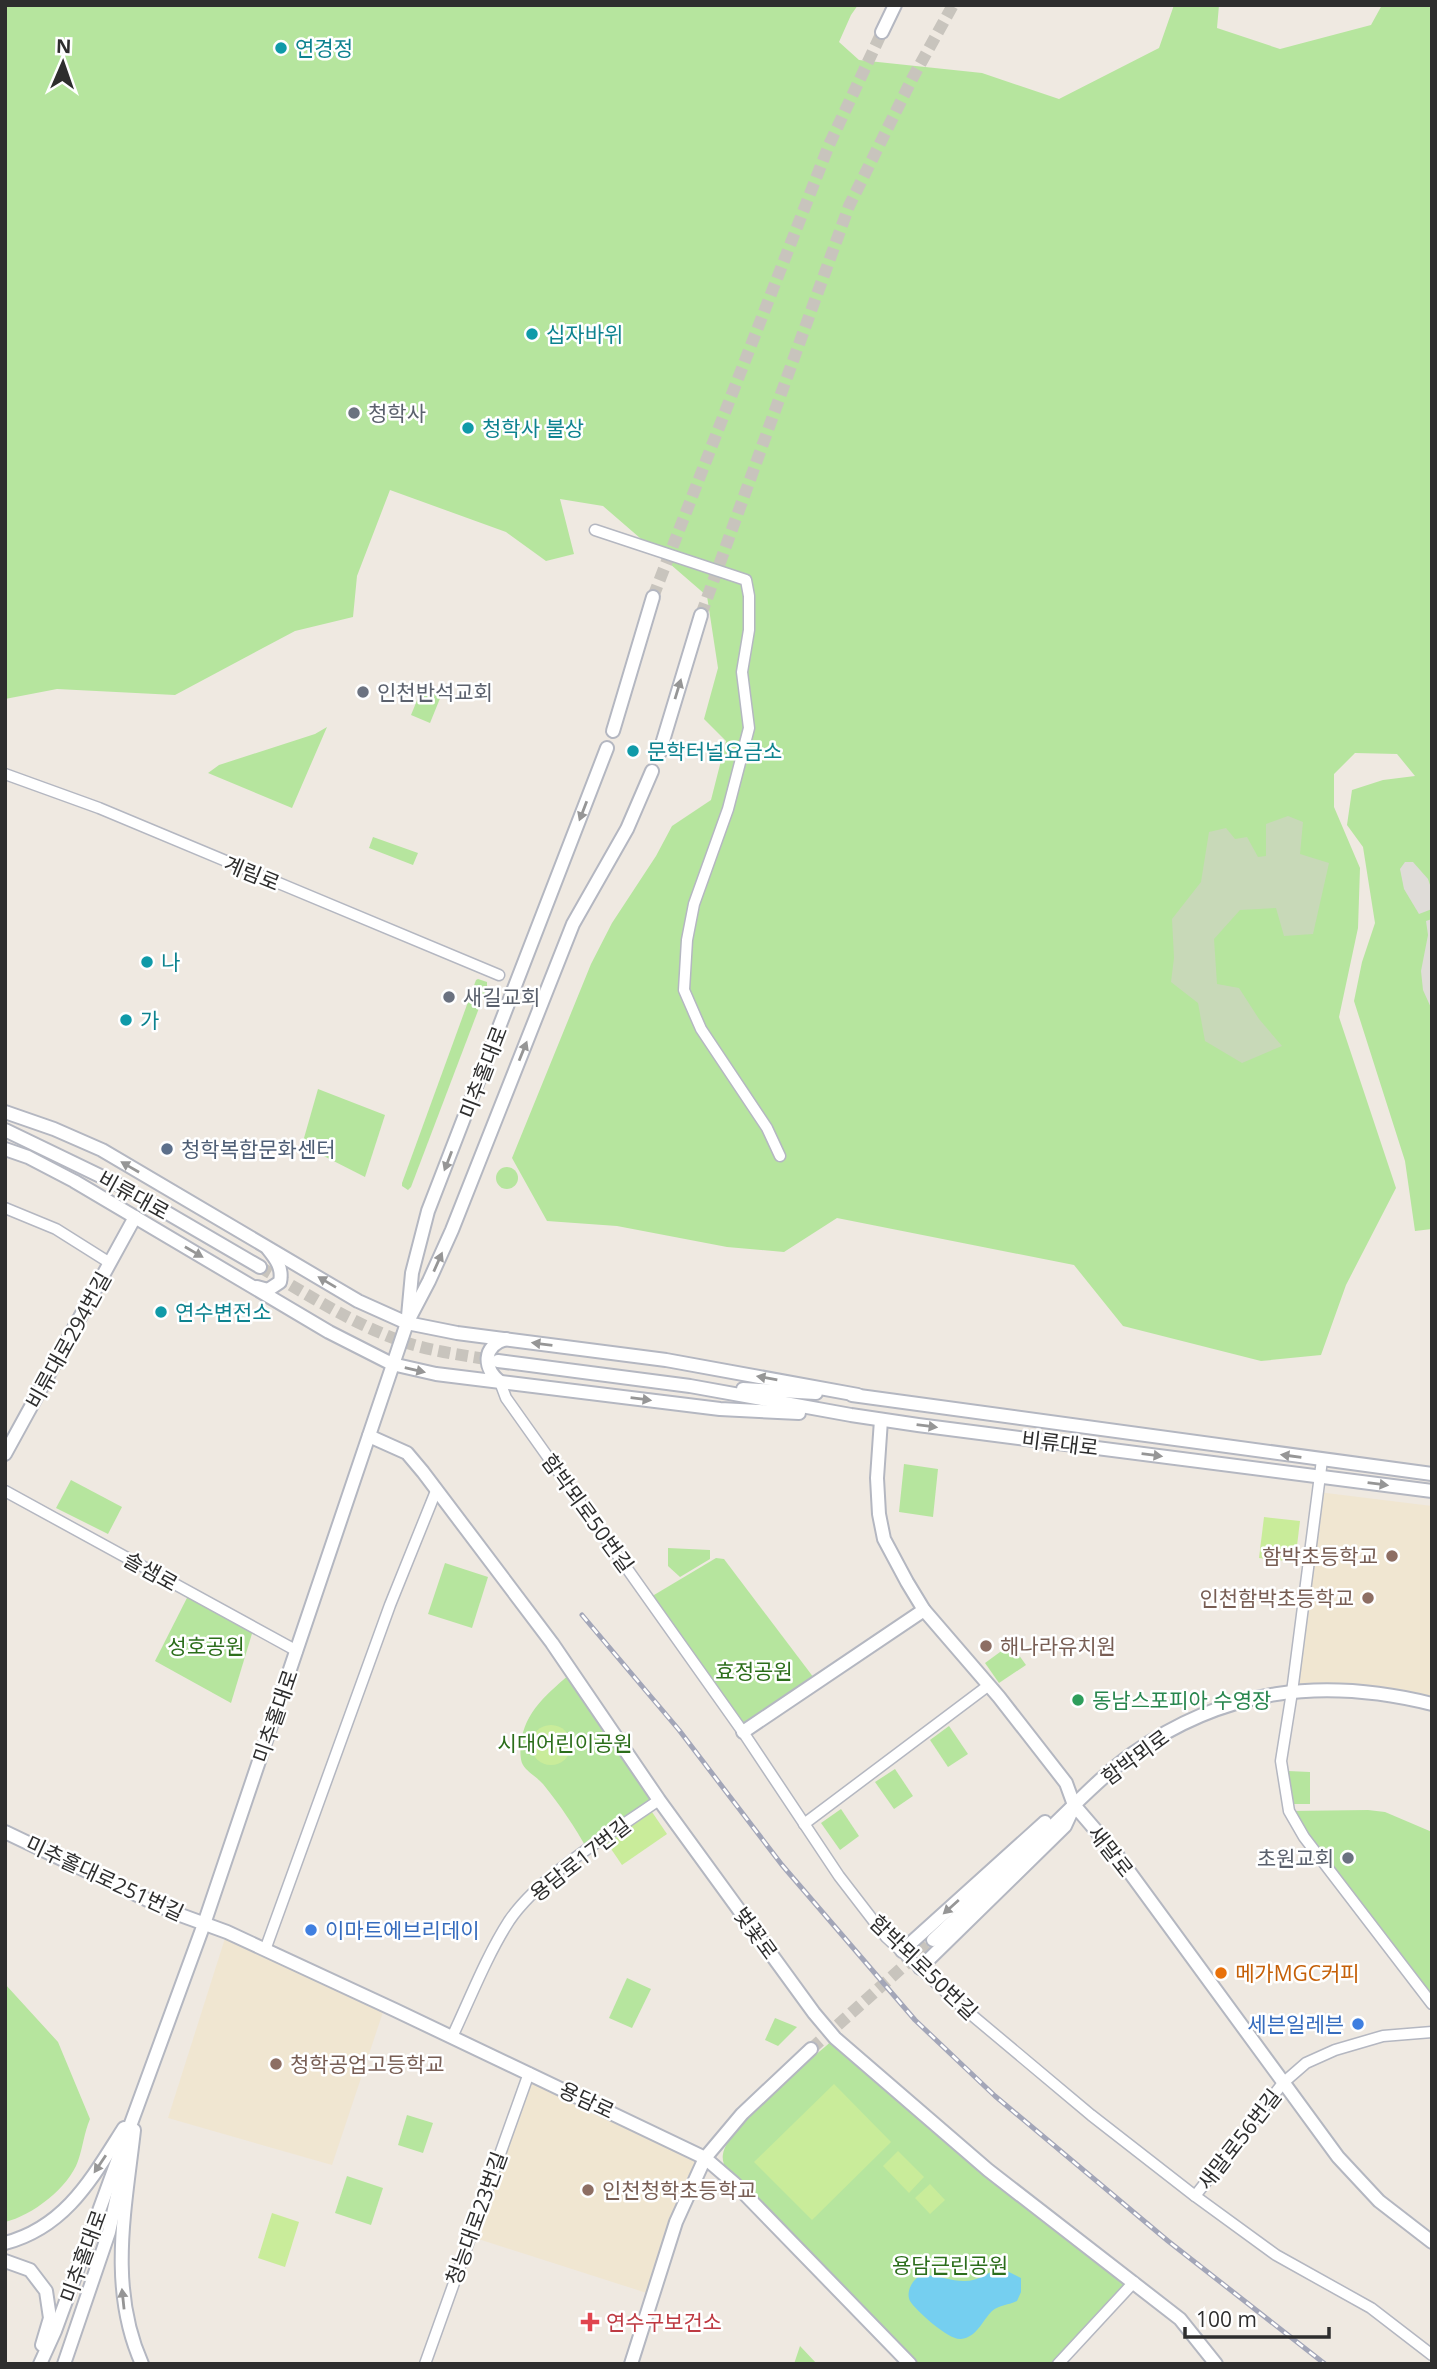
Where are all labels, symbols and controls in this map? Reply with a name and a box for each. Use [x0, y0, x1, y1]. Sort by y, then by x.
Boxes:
north arrow [28, 28, 98, 98]
text: N [55, 33, 72, 59]
place label: 연경정 [295, 34, 353, 62]
marker: 연경정 [273, 40, 289, 56]
place label: 십자바위 [546, 320, 623, 348]
marker: 십자바위 [524, 326, 540, 342]
place label: 청학사 [368, 399, 426, 427]
marker: 청학사 [346, 405, 362, 421]
place label: 청학사 불상 [482, 414, 584, 442]
marker: 청학사 불상 [460, 420, 476, 436]
place label: 인천반석교회 [377, 678, 493, 706]
one-way arrow [674, 678, 684, 699]
marker: 인천반석교회 [355, 684, 371, 700]
place label: 문학터널요금소 [647, 737, 782, 765]
marker: 문학터널요금소 [625, 743, 641, 759]
one-way arrow [578, 801, 589, 822]
street label: 계림로 [220, 849, 284, 897]
place label: 나 [161, 948, 180, 976]
marker: 나 [139, 954, 155, 970]
place label: 새길교회 [463, 983, 540, 1011]
marker: 새길교회 [441, 989, 457, 1005]
place label: 가 [140, 1006, 159, 1034]
marker: 가 [118, 1012, 134, 1028]
street label: 미추홀대로 [453, 1022, 513, 1122]
one-way arrow [517, 1041, 528, 1062]
place label: 청학복합문화센터 [181, 1135, 336, 1163]
marker: 청학복합문화센터 [159, 1141, 175, 1157]
one-way arrow [442, 1150, 453, 1171]
one-way arrow [121, 1160, 140, 1173]
street label: 비류대로 [93, 1164, 175, 1226]
one-way arrow [184, 1245, 204, 1257]
one-way arrow [432, 1252, 444, 1272]
street label: 비류대로294번길 [19, 1267, 117, 1413]
one-way arrow [317, 1275, 336, 1288]
place label: 연수변전소 [175, 1298, 272, 1326]
marker: 연수변전소 [153, 1304, 169, 1320]
one-way arrow [531, 1338, 553, 1349]
one-way arrow [404, 1364, 426, 1375]
one-way arrow [756, 1372, 778, 1383]
one-way arrow [630, 1394, 652, 1405]
one-way arrow [916, 1421, 938, 1432]
street label: 비류대로 [1020, 1424, 1100, 1462]
street label: 함박뫼로50번길 [536, 1448, 640, 1578]
one-way arrow [1142, 1450, 1164, 1461]
one-way arrow [1280, 1450, 1302, 1461]
one-way arrow [1367, 1479, 1389, 1490]
place label: 함박초등학교 [1262, 1542, 1378, 1570]
street label: 솔샘로 [119, 1545, 183, 1597]
marker: 함박초등학교 [1384, 1548, 1400, 1564]
place label: 인천함박초등학교 [1199, 1584, 1354, 1612]
marker: 인천함박초등학교 [1360, 1590, 1376, 1606]
park label: 성호공원 [167, 1632, 245, 1660]
place label: 해나라유치원 [1000, 1632, 1116, 1660]
marker: 해나라유치원 [978, 1638, 994, 1654]
park label: 효정공원 [715, 1657, 793, 1685]
street label: 미추홀대로 [246, 1666, 304, 1766]
place label: 동남스포피아 수영장 [1092, 1686, 1271, 1714]
marker: 동남스포피아 수영장 [1070, 1692, 1086, 1708]
street label: 함박뫼로 [1096, 1723, 1174, 1791]
park label: 시대어린이공원 [497, 1729, 633, 1757]
street label: 용담로17번길 [524, 1811, 636, 1907]
street label: 새말로 [1082, 1820, 1140, 1882]
street label: 미추홀대로251번길 [21, 1829, 189, 1927]
place label: 초원교회 [1257, 1844, 1334, 1872]
marker: 초원교회 [1340, 1850, 1356, 1866]
one-way arrow [942, 1899, 960, 1915]
street label: 벚꽃로 [728, 1901, 784, 1965]
street label: 함박뫼로50번길 [864, 1908, 984, 2026]
place label: 이마트에브리데이 [325, 1916, 480, 1944]
marker: 이마트에브리데이 [303, 1922, 319, 1938]
place label: 메가MGC커피 [1235, 1959, 1360, 1987]
marker: 메가MGC커피 [1213, 1965, 1229, 1981]
place label: 세븐일레븐 [1247, 2010, 1344, 2038]
marker: 세븐일레븐 [1350, 2016, 1366, 2032]
place label: 청학공업고등학교 [290, 2050, 445, 2078]
marker: 청학공업고등학교 [268, 2056, 284, 2072]
street label: 용담로 [555, 2075, 619, 2125]
street label: 새말로56번길 [1191, 2083, 1287, 2195]
street label: 청능대로23번길 [439, 2147, 513, 2289]
one-way arrow [93, 2155, 107, 2173]
place label: 인천청학초등학교 [602, 2176, 757, 2204]
marker: 인천청학초등학교 [580, 2182, 596, 2198]
street label: 미추홀대로 [53, 2206, 113, 2306]
park label: 용담근린공원 [892, 2251, 1008, 2279]
one-way arrow [117, 2287, 128, 2309]
scale bar [1185, 2296, 1328, 2340]
text: 100 m [1196, 2305, 1257, 2333]
place label: 연수구보건소 [606, 2308, 722, 2336]
marker: 연수구보건소 [580, 2312, 600, 2332]

